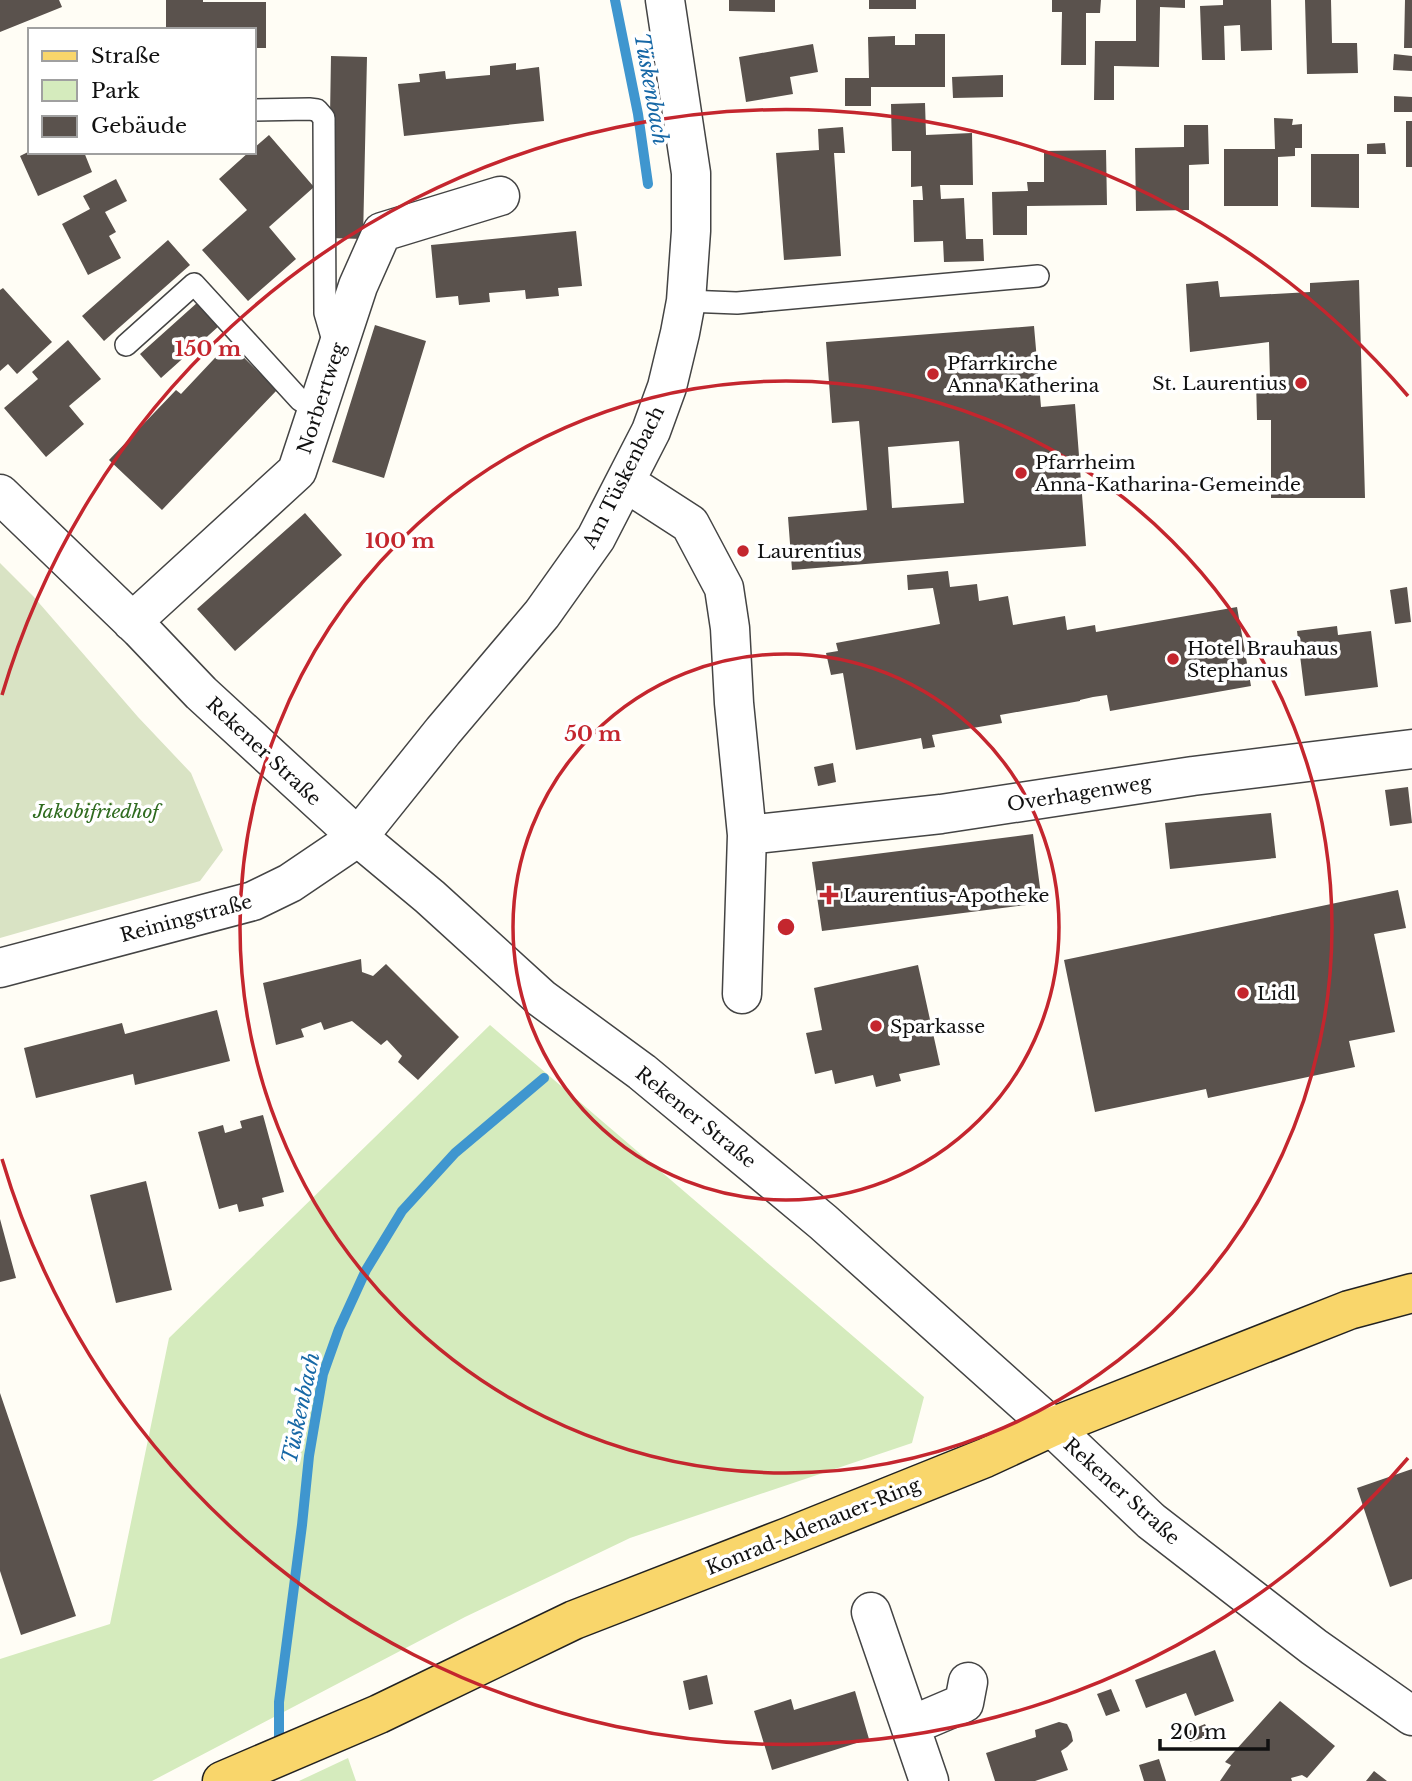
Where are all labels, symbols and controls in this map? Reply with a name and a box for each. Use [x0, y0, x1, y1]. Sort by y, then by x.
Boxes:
legend [28, 28, 256, 154]
water label: Tüskenbach [628, 31, 674, 147]
text: Straße [91, 43, 160, 69]
text: Park [91, 78, 140, 104]
text: Gebäude [91, 113, 187, 139]
text: 150 m [175, 336, 241, 362]
street label: Norbertweg [293, 339, 350, 457]
place label: Pfarrkirche Anna Katherina [946, 352, 1100, 397]
marker: Pfarrkirche Anna Katherina [925, 366, 941, 382]
place label: St. Laurentius [1152, 372, 1287, 395]
marker: St. Laurentius [1293, 375, 1309, 391]
street label: Am Tüskenbach [577, 402, 669, 553]
place label: Pfarrheim Anna-Katharina-Gemeinde [1034, 451, 1301, 496]
marker: Pfarrheim Anna-Katharina-Gemeinde [1013, 465, 1029, 481]
text: 100 m [365, 528, 435, 554]
place label: Laurentius [757, 540, 862, 563]
marker: Laurentius [735, 543, 751, 559]
place label: Hotel Brauhaus Stephanus [1187, 637, 1338, 682]
marker: Hotel Brauhaus Stephanus [1165, 651, 1181, 667]
street label: Rekener Straße [202, 692, 326, 810]
text: 50 m [564, 721, 622, 747]
street label: Overhagenweg [1005, 771, 1153, 816]
park label: Jakobifriedhof [32, 800, 163, 823]
place label: Laurentius-Apotheke [843, 884, 1049, 907]
marker: Laurentius-Apotheke [821, 887, 837, 903]
street label: Reiningstraße [118, 890, 255, 947]
centre of rings [774, 915, 798, 939]
place label: Lidl [1257, 982, 1296, 1005]
marker: Lidl [1235, 985, 1251, 1001]
place label: Sparkasse [890, 1015, 985, 1038]
marker: Sparkasse [868, 1018, 884, 1034]
street label: Rekener Straße [631, 1062, 761, 1173]
water label: Tüskenbach [276, 1350, 326, 1466]
street label: Rekener Straße [1059, 1433, 1185, 1550]
street label: Konrad-Adenauer-Ring [703, 1473, 924, 1580]
scale bar [1160, 1708, 1268, 1752]
text: 20 m [1170, 1719, 1227, 1745]

